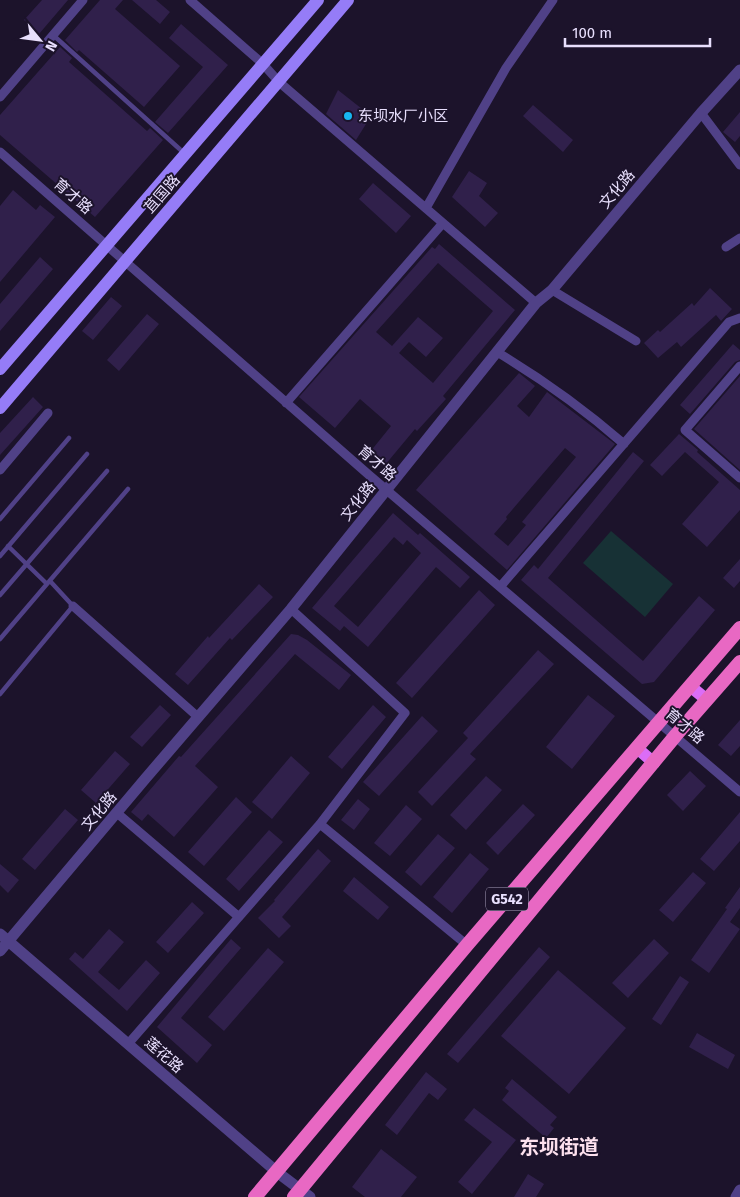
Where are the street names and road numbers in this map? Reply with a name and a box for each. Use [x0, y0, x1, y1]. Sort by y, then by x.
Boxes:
street label: 文化路 [596, 166, 638, 212]
street label: 苴国路 [140, 171, 184, 217]
street label: 育才路 [50, 174, 96, 218]
street label: 育才路 [354, 441, 400, 485]
street label: 文化路 [337, 478, 379, 524]
street label: 育才路 [662, 705, 708, 747]
street label: 文化路 [78, 788, 120, 834]
road number: G542 [486, 888, 528, 911]
street label: 莲花路 [141, 1033, 187, 1077]

